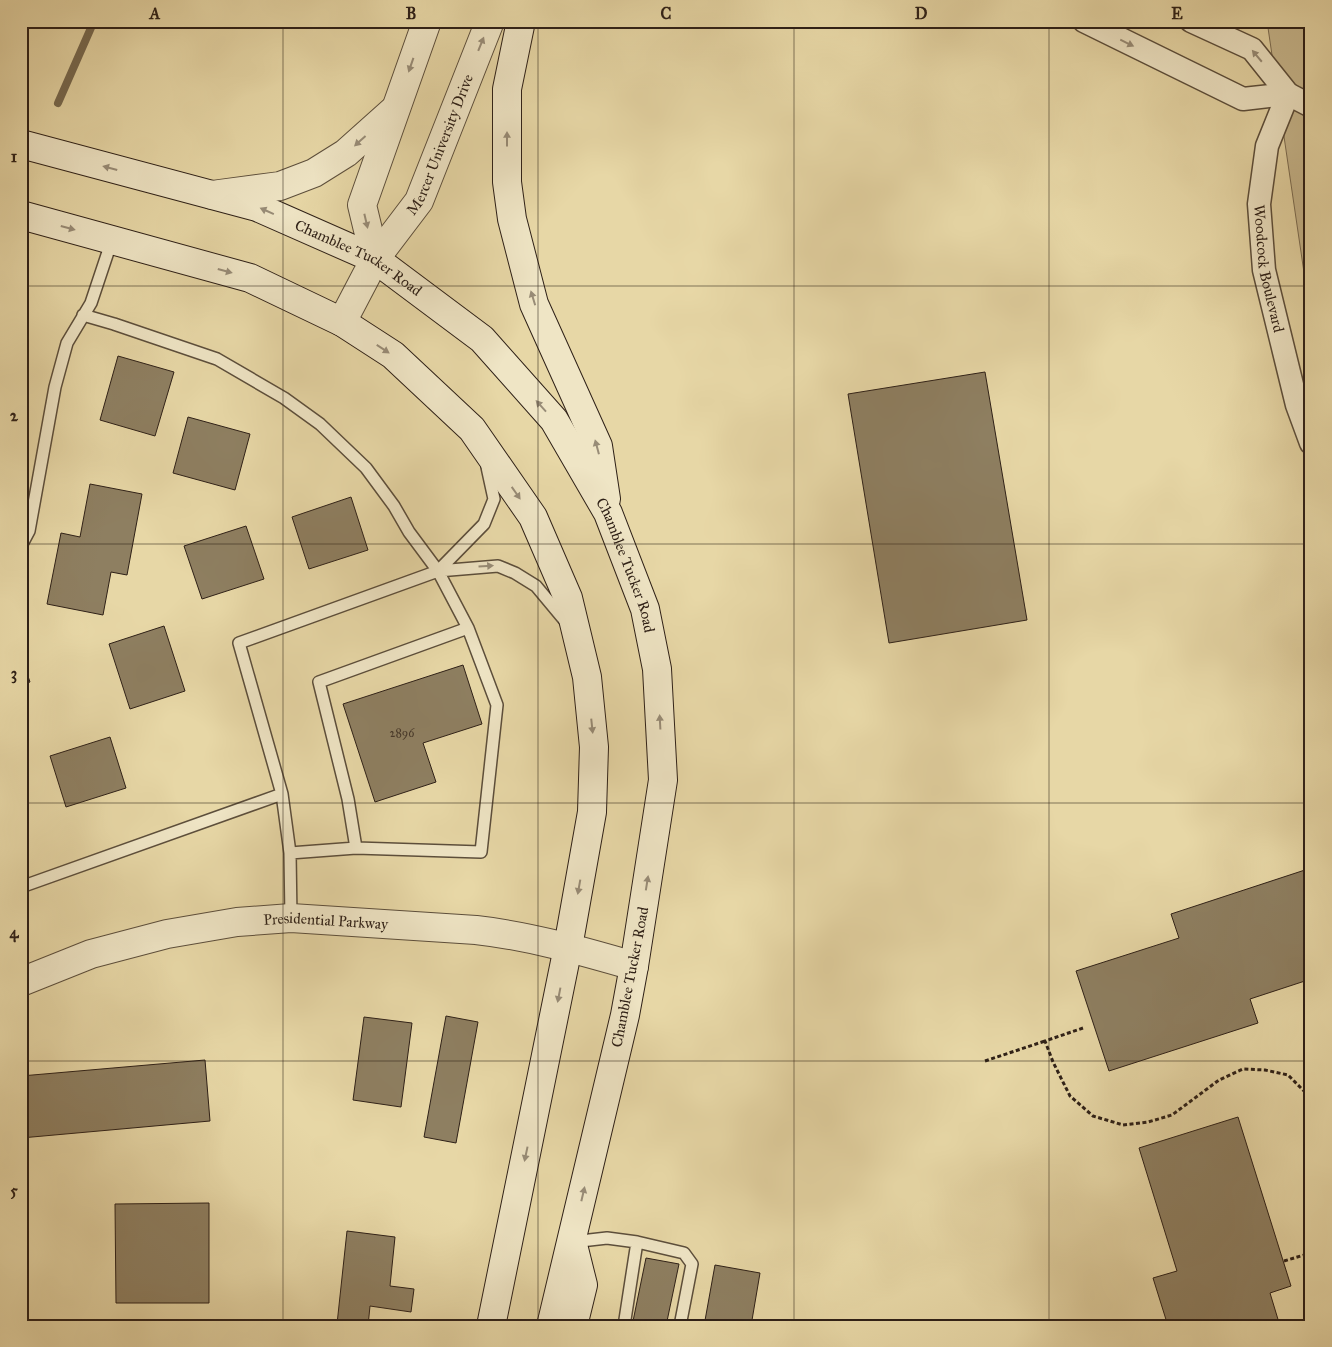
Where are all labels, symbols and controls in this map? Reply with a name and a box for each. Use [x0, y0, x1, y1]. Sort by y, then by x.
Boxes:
text: A [149, 4, 161, 23]
text: B [406, 4, 416, 23]
text: C [661, 4, 672, 23]
text: D [915, 4, 928, 23]
text: E [1171, 4, 1183, 23]
one-way arrow [477, 36, 485, 51]
one-way arrow [1120, 38, 1135, 47]
one-way arrow [1252, 49, 1263, 62]
one-way arrow [407, 57, 414, 72]
street label: Mercer University Drive [403, 72, 477, 219]
one-way arrow [503, 131, 511, 147]
one-way arrow [354, 135, 366, 147]
text: 1 [11, 147, 18, 166]
one-way arrow [102, 164, 118, 172]
street label: Woodcock Boulevard [1250, 204, 1288, 335]
one-way arrow [260, 207, 274, 215]
one-way arrow [362, 213, 370, 228]
street label: Chamblee Tucker Road [292, 216, 426, 300]
one-way arrow [61, 224, 76, 232]
one-way arrow [218, 267, 233, 275]
one-way arrow [528, 291, 536, 306]
one-way arrow [377, 344, 390, 353]
one-way arrow [536, 400, 547, 413]
text: 2 [10, 406, 19, 425]
one-way arrow [593, 440, 601, 455]
one-way arrow [511, 486, 521, 500]
street label: Chamblee Tucker Road [592, 495, 659, 635]
one-way arrow [479, 562, 495, 570]
text: 3 [11, 664, 17, 684]
one-way arrow [655, 714, 663, 730]
one-way arrow [588, 718, 596, 734]
house number: 2896 [390, 726, 415, 740]
one-way arrow [643, 875, 651, 891]
one-way arrow [574, 879, 582, 895]
street label: Chamblee Tucker Road [608, 905, 653, 1049]
street label: Presidential Parkway [263, 909, 390, 933]
text: 4 [10, 923, 20, 943]
one-way arrow [554, 988, 562, 1004]
one-way arrow [522, 1147, 530, 1162]
text: 5 [10, 1181, 18, 1200]
one-way arrow [579, 1187, 587, 1202]

